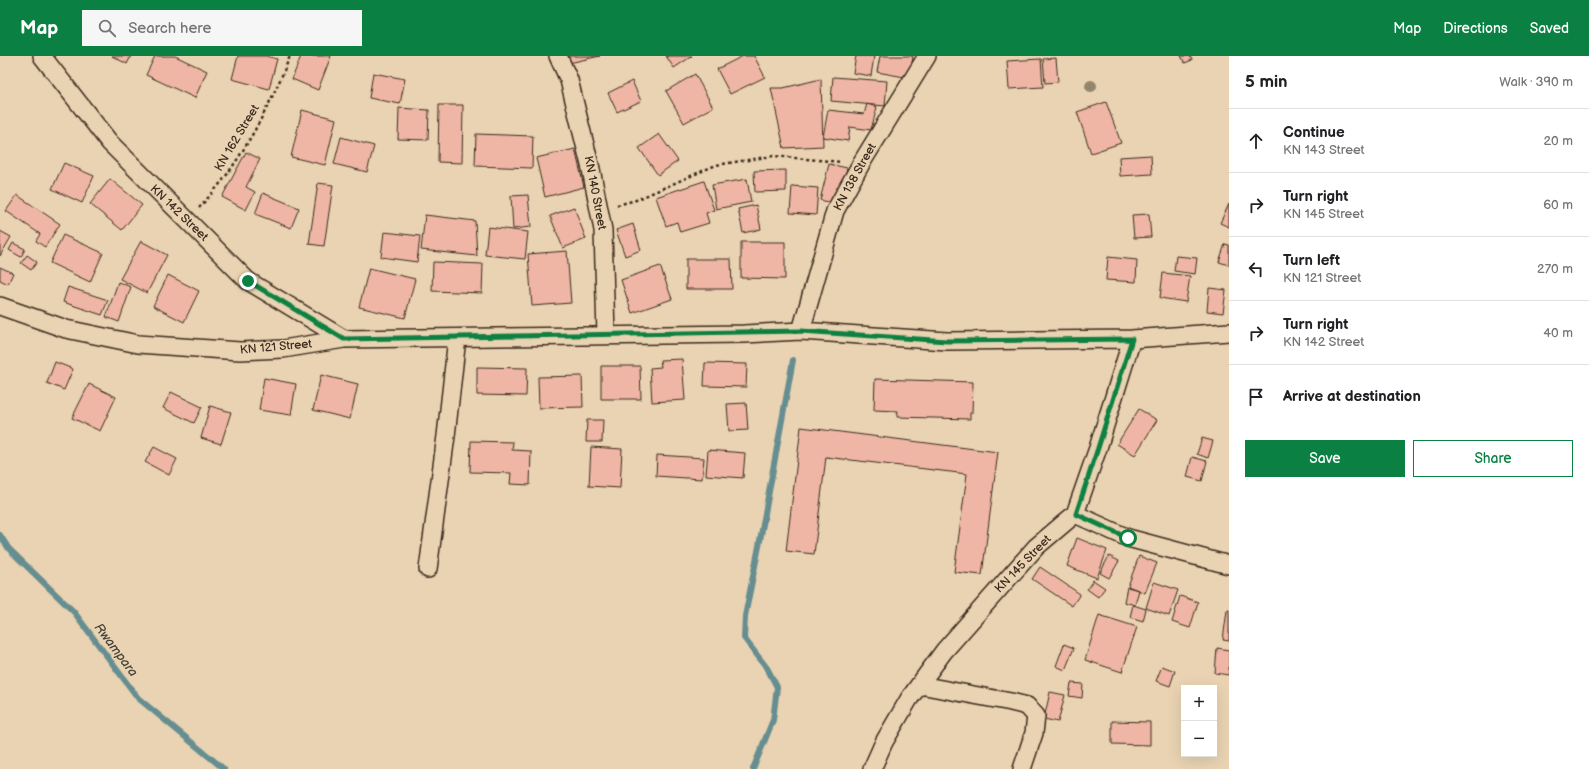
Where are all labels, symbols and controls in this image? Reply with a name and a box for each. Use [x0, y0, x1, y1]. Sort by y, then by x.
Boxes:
search box [82, 10, 362, 46]
text: Map [20, 17, 58, 40]
icon: search [96, 17, 118, 39]
text: Search here [128, 19, 211, 38]
text: Map [1393, 20, 1421, 37]
text: Directions [1443, 20, 1508, 37]
text: Saved [1530, 20, 1569, 37]
text: 5 min [1245, 72, 1288, 92]
text: Walk · 390 m [1499, 74, 1573, 90]
street label: KN 162 Street [211, 102, 263, 174]
text: Continue [1283, 123, 1345, 142]
icon: ahead [1245, 130, 1267, 152]
text: 20 m [1543, 133, 1573, 149]
street label: KN 138 Street [830, 140, 880, 213]
text: KN 143 Street [1283, 142, 1365, 158]
street label: KN 140 Street [580, 155, 610, 232]
street label: KN 142 Street [147, 182, 211, 245]
text: Turn right [1283, 187, 1348, 206]
icon: right [1245, 194, 1267, 216]
text: 60 m [1543, 197, 1573, 213]
text: KN 145 Street [1283, 206, 1364, 222]
text: Turn left [1283, 251, 1340, 270]
icon: left [1245, 258, 1267, 280]
text: 270 m [1537, 261, 1573, 277]
text: KN 121 Street [1283, 270, 1361, 286]
route end [239, 272, 257, 290]
text: Turn right [1283, 315, 1348, 334]
icon: right [1245, 322, 1267, 344]
text: 40 m [1543, 325, 1573, 341]
text: KN 142 Street [1283, 334, 1364, 350]
street label: KN 121 Street [239, 336, 313, 358]
icon: arrive [1245, 386, 1267, 408]
text: Arrive at destination [1283, 387, 1421, 406]
button: Save [1245, 440, 1405, 477]
button: Share [1413, 440, 1573, 477]
route start [1119, 529, 1137, 547]
street label: KN 145 Street [992, 532, 1055, 596]
water label: Rwampara [91, 620, 141, 680]
map controls [1181, 685, 1217, 757]
button: + [1181, 685, 1217, 721]
button: − [1181, 721, 1217, 757]

